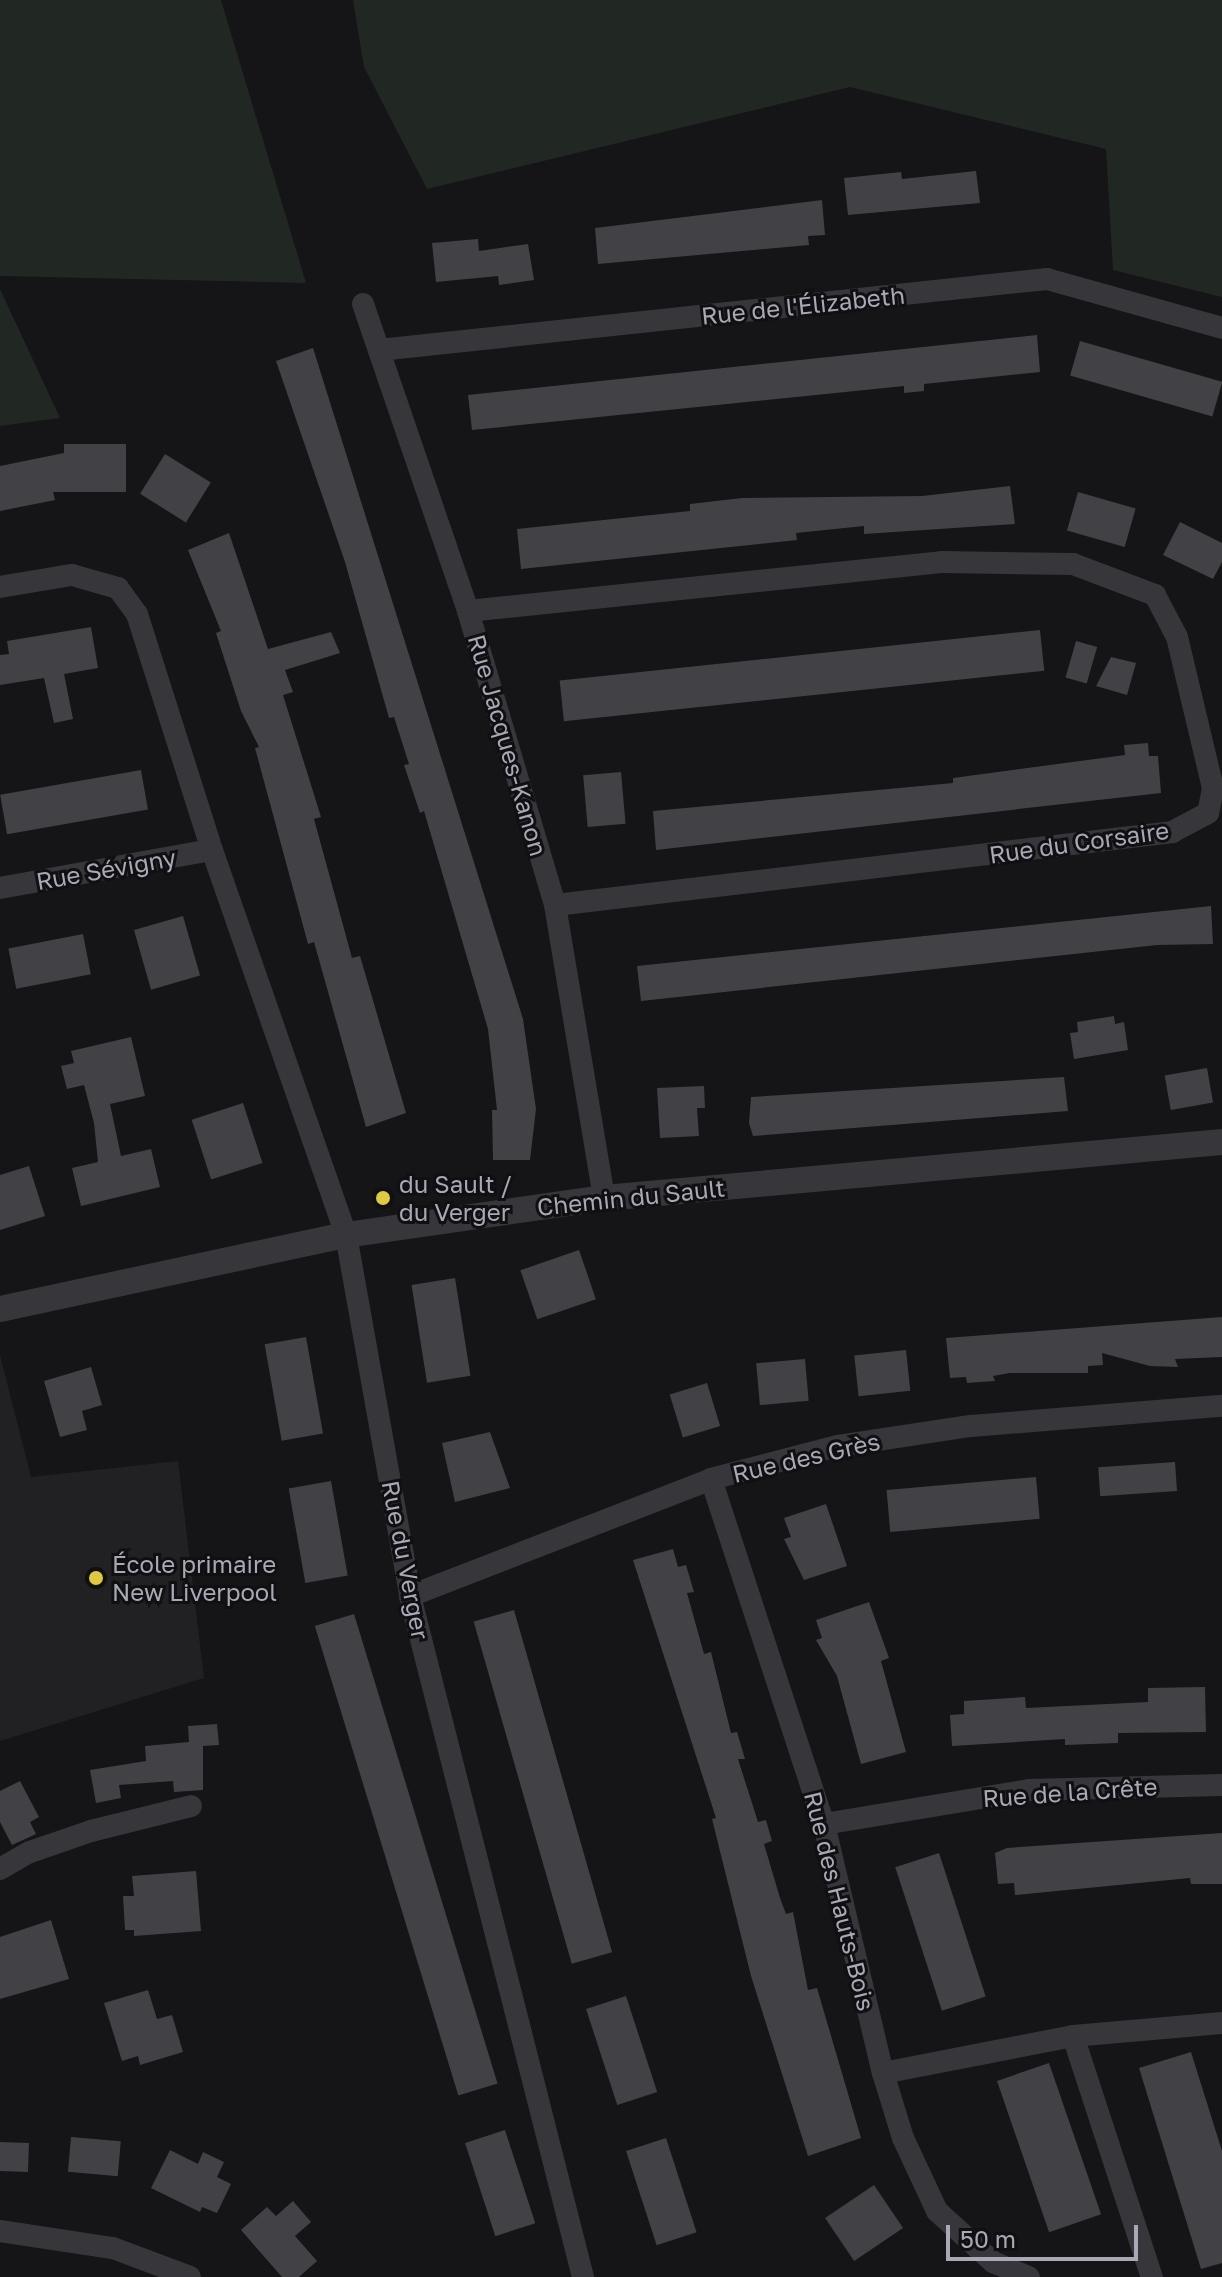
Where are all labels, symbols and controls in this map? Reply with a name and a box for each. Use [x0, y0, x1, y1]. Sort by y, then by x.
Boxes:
street label: Rue de l'Élizabeth [700, 280, 906, 330]
street label: Rue Jacques-Kanon [463, 631, 553, 859]
street label: Rue du Corsaire [987, 815, 1171, 869]
street label: Rue Sévigny [34, 843, 178, 895]
place label: du Sault / du Verger [399, 1170, 512, 1226]
street label: Chemin du Sault [536, 1173, 726, 1221]
marker: du Sault / du Verger [374, 1189, 392, 1207]
street label: Rue des Grès [730, 1426, 882, 1488]
street label: Rue du Verger [376, 1478, 436, 1642]
place label: École primaire New Liverpool [112, 1550, 277, 1606]
marker: École primaire New Liverpool [87, 1569, 105, 1587]
street label: Rue de la Crête [982, 1772, 1158, 1812]
street label: Rue des Hauts-Bois [799, 1788, 881, 2014]
scale bar [950, 2209, 1142, 2259]
text: 50 m [960, 2224, 1016, 2253]

